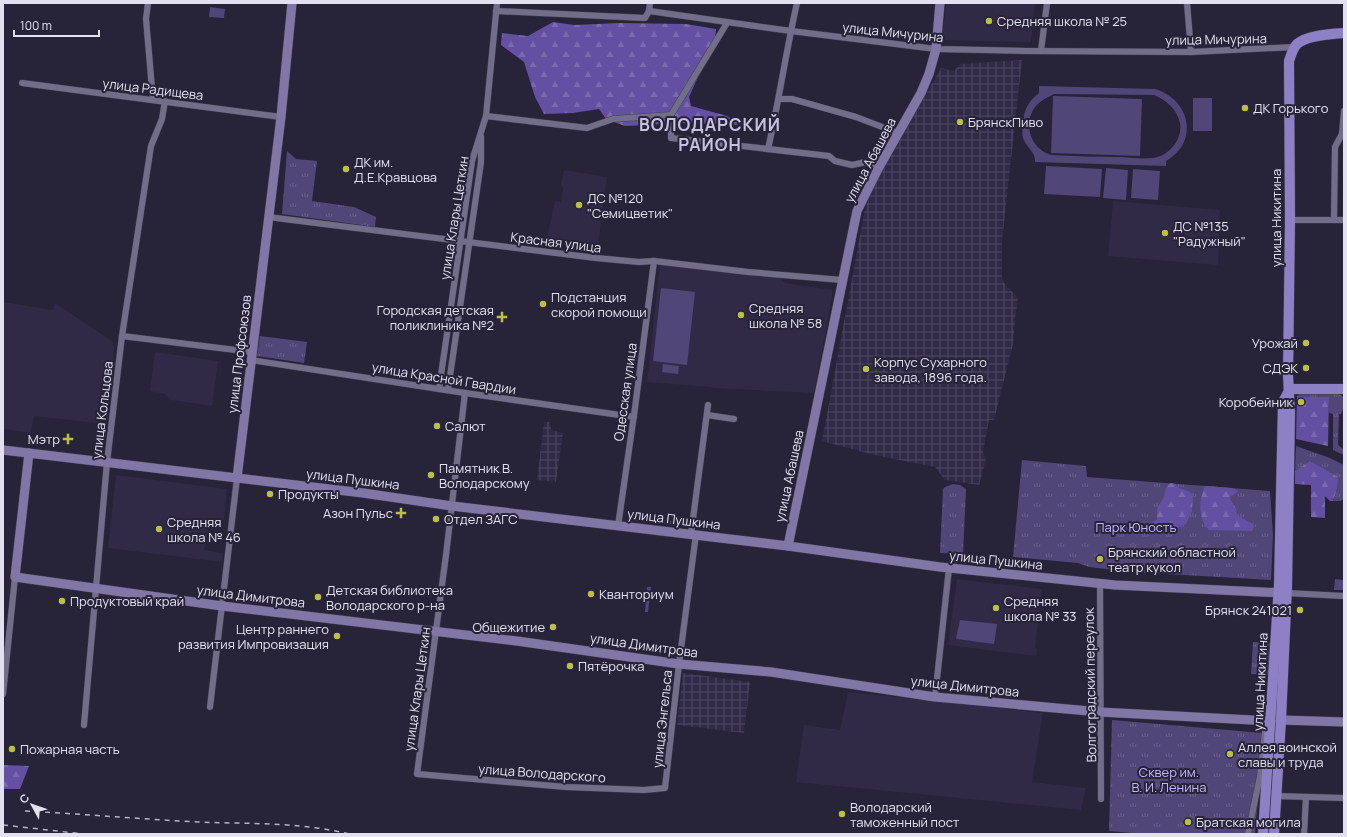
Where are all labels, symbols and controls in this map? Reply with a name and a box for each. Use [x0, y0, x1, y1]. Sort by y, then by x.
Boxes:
scale bar [14, 12, 99, 38]
place label: Средняя школа № 25 [997, 12, 1127, 30]
marker: Средняя школа № 25 [984, 16, 994, 26]
text: 100 m [20, 17, 52, 34]
street label: улица Мичурина [842, 18, 944, 46]
street label: улица Мичурина [1165, 29, 1267, 49]
street label: улица Радищева [102, 74, 204, 104]
place label: ДК Горького [1253, 99, 1329, 117]
marker: ДК Горького [1240, 103, 1250, 113]
district label: ВОЛОДАРСКИЙ РАЙОН [639, 113, 781, 156]
place label: БрянскПиво [968, 113, 1043, 131]
street label: улица Абашева [840, 114, 900, 206]
marker: БрянскПиво [955, 117, 965, 127]
place label: ДК им. Д.Е.Кравцова [354, 153, 437, 186]
street label: улица Клары Цеткин [435, 155, 473, 281]
marker: ДК им. Д.Е.Кравцова [341, 164, 351, 174]
street label: улица Никитина [1267, 169, 1285, 267]
place label: ДС №120 "Семицветик" [587, 189, 673, 222]
marker: ДС №120 "Семицветик" [574, 200, 584, 210]
place label: ДС №135 "Радужный" [1173, 217, 1246, 250]
street label: Красная улица [510, 228, 602, 256]
marker: ДС №135 "Радужный" [1160, 228, 1170, 238]
place label: Подстанция скорой помощи [551, 288, 647, 321]
street label: улица Профсоюзов [223, 294, 255, 414]
marker: Подстанция скорой помощи [538, 299, 548, 309]
place label: Средняя школа № 58 [749, 299, 822, 332]
place label: Городская детская поликлиника №2 [377, 301, 494, 334]
marker: Средняя школа № 58 [736, 310, 746, 320]
marker: Городская детская поликлиника №2 [497, 312, 507, 322]
place label: Урожай [1252, 334, 1298, 352]
marker: Урожай [1301, 338, 1311, 348]
street label: Одесская улица [609, 342, 641, 442]
place label: Корпус Сухарного завода, 1896 года. [874, 353, 987, 386]
street label: улица Красной Гвардии [371, 358, 517, 398]
place label: СДЭК [1263, 359, 1298, 377]
street label: улица Кольцова [87, 360, 117, 460]
marker: СДЭК [1301, 363, 1311, 373]
marker: Корпус Сухарного завода, 1896 года. [861, 364, 871, 374]
place label: Коробейник [1219, 393, 1294, 411]
marker: Коробейник [1296, 397, 1306, 407]
place label: Салют [445, 417, 486, 435]
marker: Салют [432, 421, 442, 431]
street label: улица Абашева [770, 428, 808, 524]
place label: Мэтр [28, 430, 60, 448]
marker: Мэтр [63, 434, 73, 444]
place label: Памятник В. Володарскому [439, 459, 530, 492]
street label: улица Пушкина [305, 464, 401, 494]
marker: Памятник В. Володарскому [426, 470, 436, 480]
place label: Продукты [278, 485, 339, 503]
marker: Продукты [265, 489, 275, 499]
place label: Азон Пульс [323, 504, 393, 522]
street label: улица Пушкина [626, 504, 722, 534]
marker: Азон Пульс [396, 508, 406, 518]
place label: Отдел ЗАГС [444, 510, 518, 528]
place label: Средняя школа № 46 [167, 513, 241, 546]
marker: Отдел ЗАГС [431, 514, 441, 524]
park label: Парк Юность [1096, 518, 1176, 536]
marker: Средняя школа № 46 [154, 524, 164, 534]
place label: Брянский областной театр кукол [1108, 543, 1236, 576]
street label: улица Пушкина [948, 546, 1044, 574]
marker: Брянский областной театр кукол [1095, 554, 1105, 564]
street label: улица Димитрова [196, 580, 306, 612]
place label: Детская библиотека Володарского р-на [326, 581, 453, 614]
place label: Кванториум [599, 585, 674, 603]
marker: Кванториум [586, 589, 596, 599]
place label: Продуктовый край [70, 592, 184, 610]
marker: Детская библиотека Володарского р-на [313, 592, 323, 602]
place label: Средняя школа № 33 [1004, 592, 1077, 625]
marker: Продуктовый край [57, 596, 67, 606]
place label: Брянск 241021 [1205, 601, 1292, 619]
marker: Средняя школа № 33 [991, 603, 1001, 613]
marker: Брянск 241021 [1295, 605, 1305, 615]
street label: Волгоградский переулок [1080, 607, 1100, 763]
place label: Общежитие [473, 618, 545, 636]
place label: Центр раннего развития Импровизация [178, 620, 329, 653]
marker: Общежитие [548, 622, 558, 632]
street label: улица Клары Цеткин [399, 626, 435, 752]
street label: улица Димитрова [589, 629, 699, 661]
marker: Центр раннего развития Импровизация [332, 631, 342, 641]
street label: улица Никитина [1248, 632, 1272, 732]
place label: Пятёрочка [578, 657, 644, 675]
marker: Пятёрочка [565, 661, 575, 671]
street label: улица Энгельса [648, 669, 676, 769]
street label: улица Димитрова [910, 671, 1020, 701]
place label: Аллея воинской славы и труда [1238, 738, 1337, 771]
place label: Пожарная часть [20, 740, 120, 758]
marker: Пожарная часть [7, 744, 17, 754]
marker: Аллея воинской славы и труда [1225, 749, 1235, 759]
street label: улица Володарского [478, 760, 607, 786]
park label: Сквер им. В. И. Ленина [1132, 763, 1206, 796]
north arrow [12, 785, 52, 825]
text: С [16, 790, 32, 806]
place label: Володарский таможенный пост [850, 798, 960, 831]
marker: Володарский таможенный пост [837, 809, 847, 819]
place label: Братская могила [1196, 813, 1301, 831]
marker: Братская могила [1183, 817, 1193, 827]

